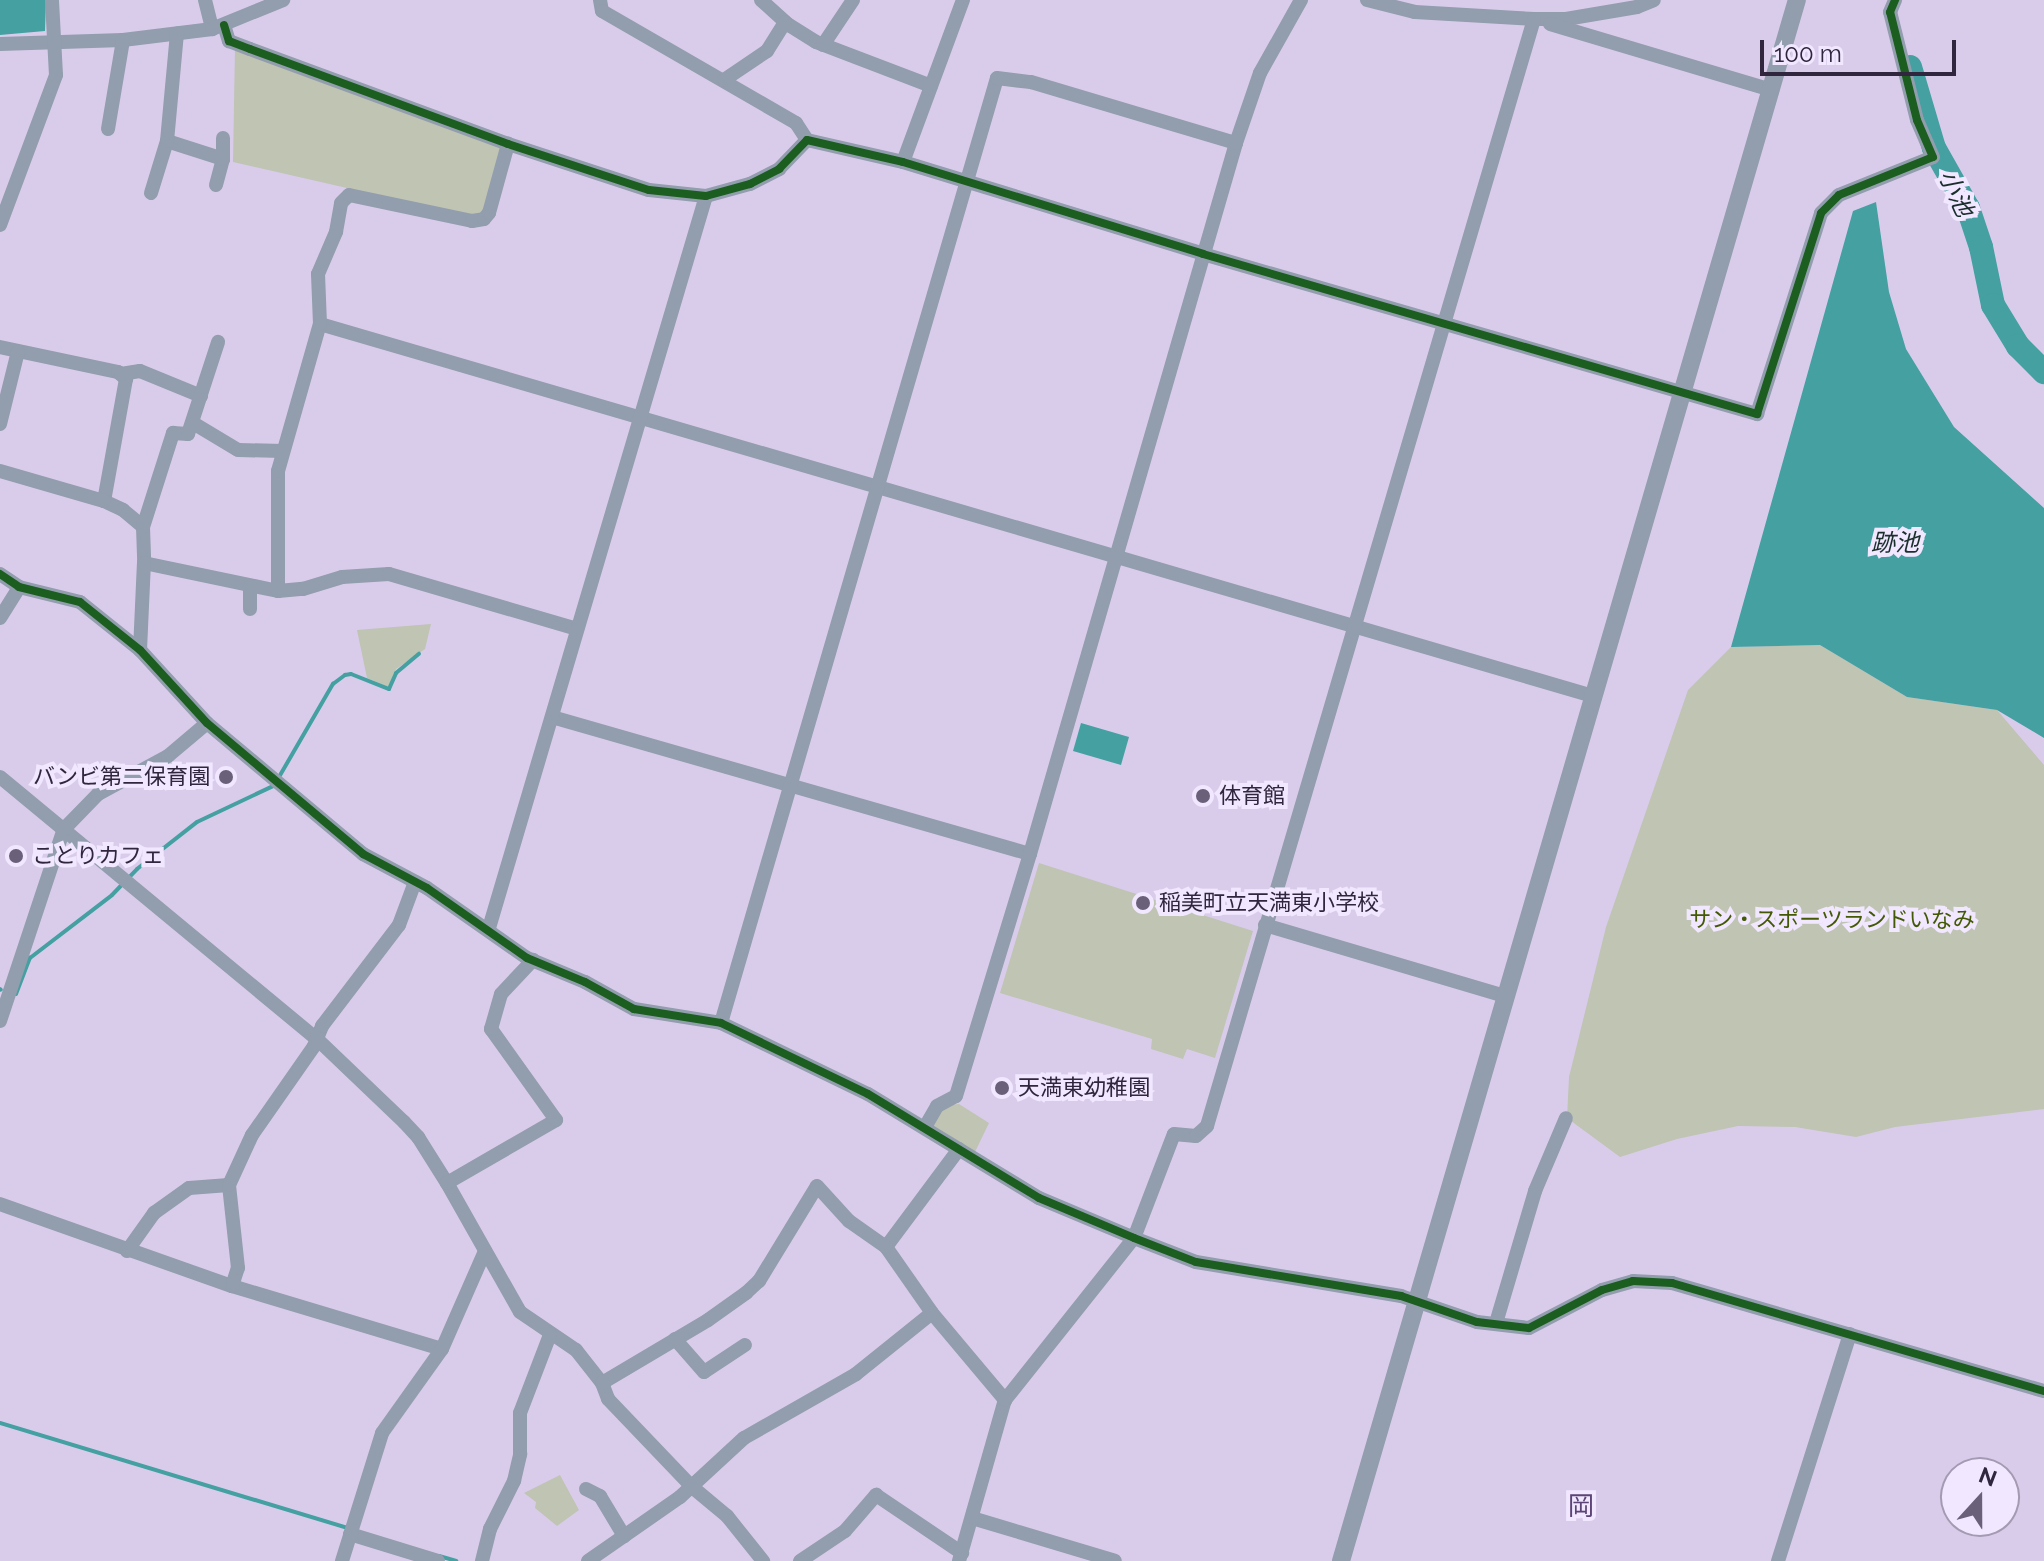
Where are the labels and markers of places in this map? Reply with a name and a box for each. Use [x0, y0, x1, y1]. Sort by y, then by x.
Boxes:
place label: バンビ第二保育園 [34, 764, 210, 790]
marker: バンビ第二保育園 [217, 768, 235, 786]
place label: 体育館 [1219, 783, 1285, 809]
marker: 体育館 [1194, 787, 1212, 805]
place label: ことりカフェ [32, 843, 164, 869]
marker: ことりカフェ [7, 847, 25, 865]
place label: 稲美町立天満東小学校 [1159, 890, 1379, 916]
marker: 稲美町立天満東小学校 [1134, 894, 1152, 912]
place label: 天満東幼稚園 [1018, 1075, 1150, 1101]
marker: 天満東幼稚園 [993, 1079, 1011, 1097]

